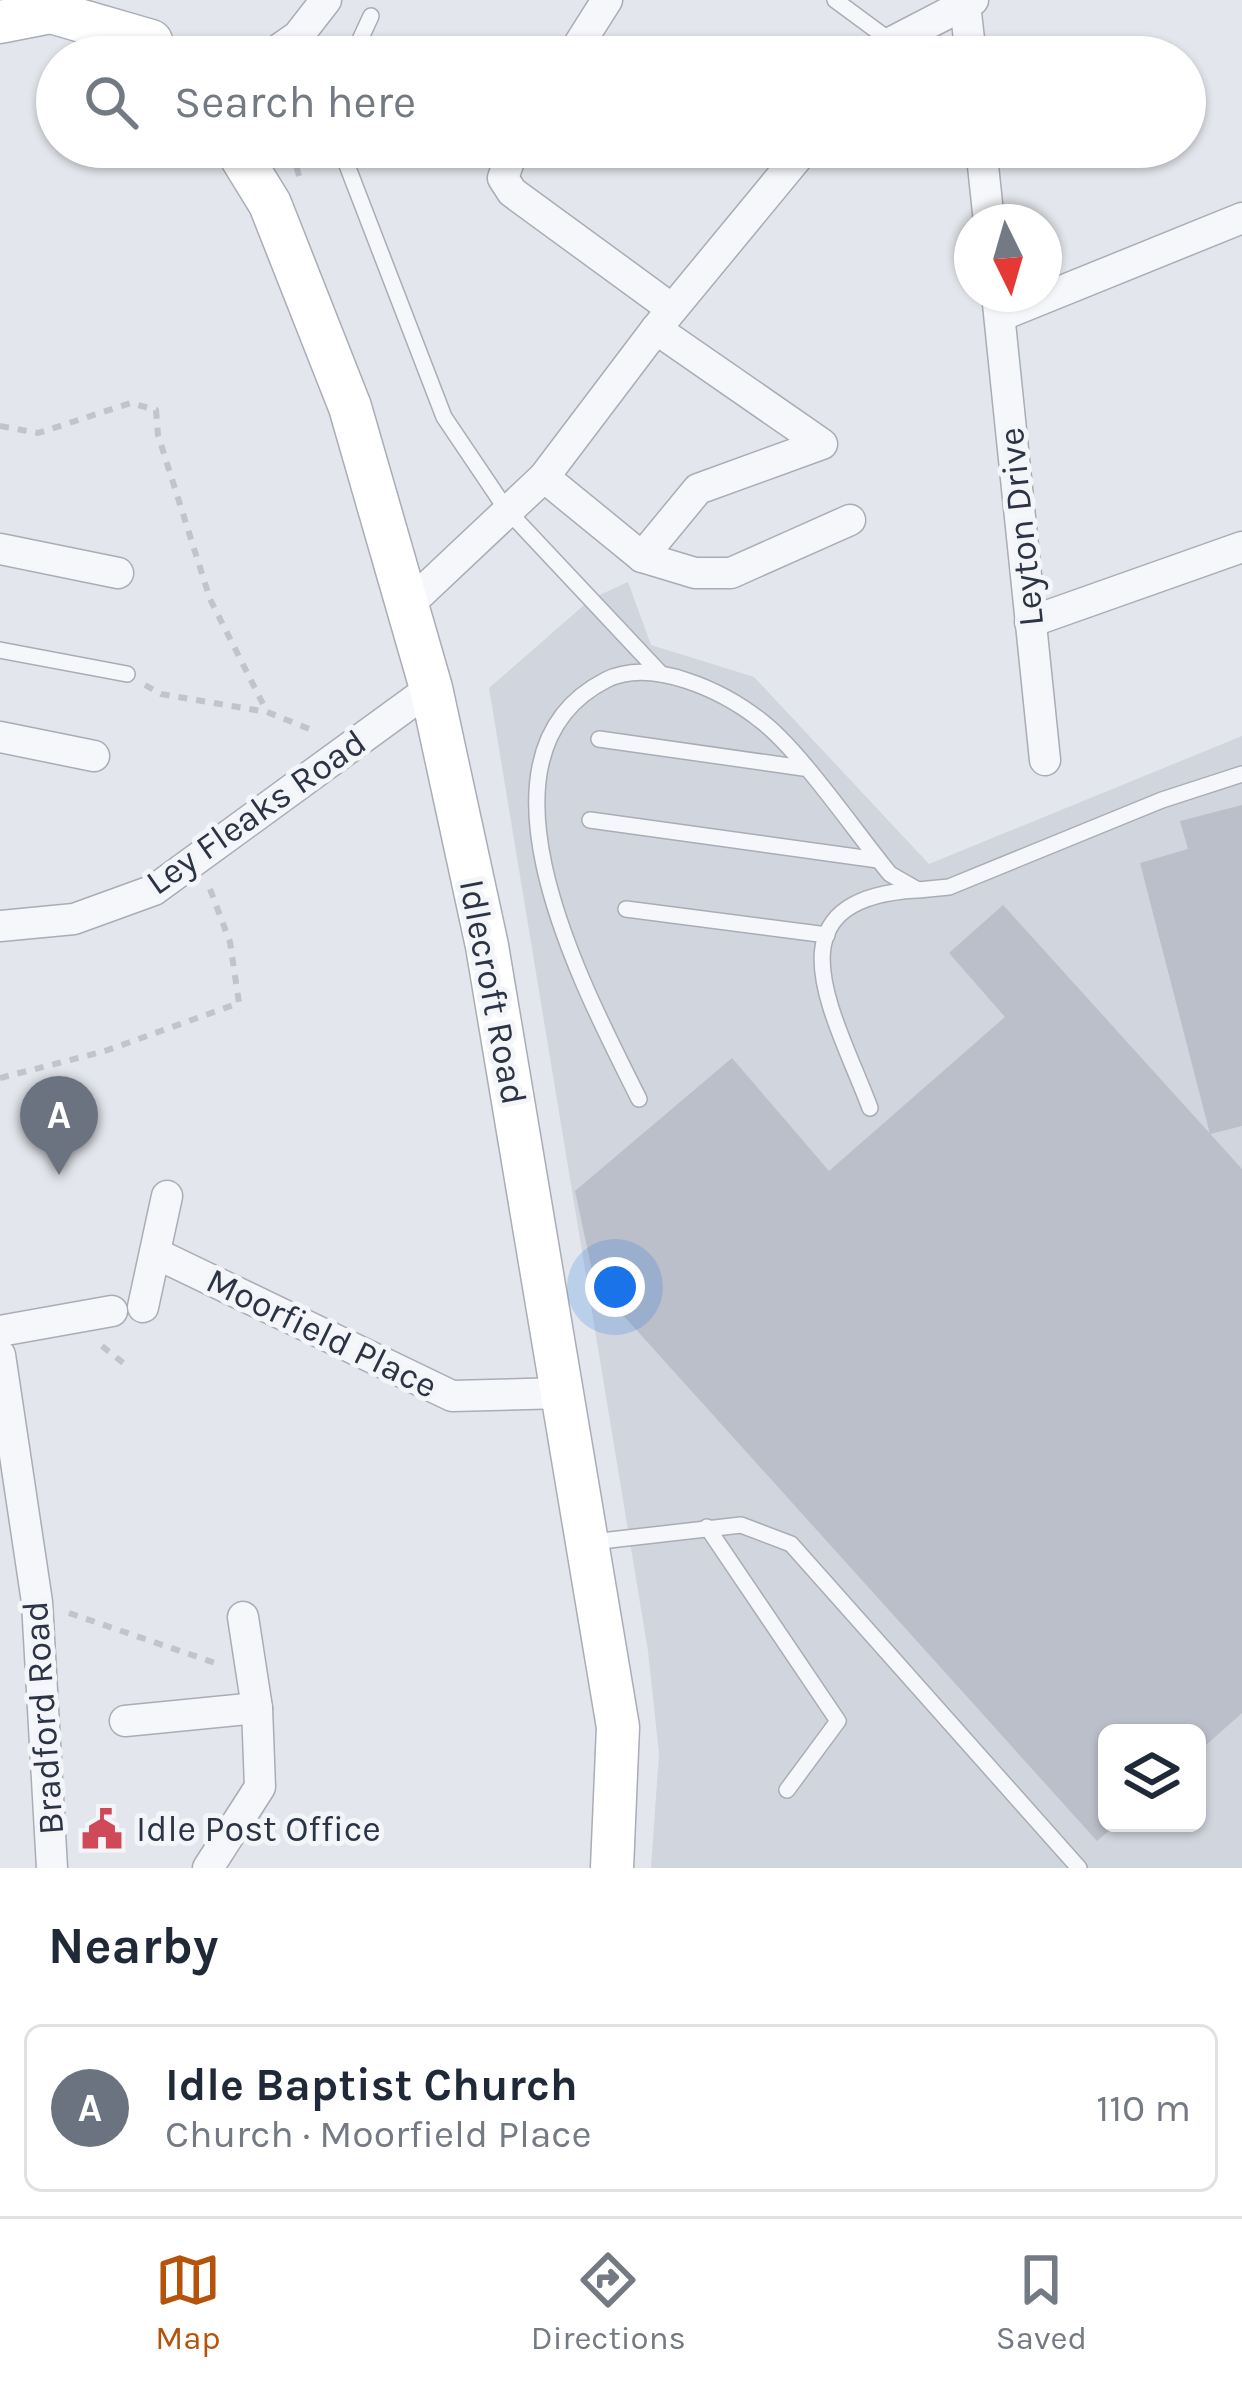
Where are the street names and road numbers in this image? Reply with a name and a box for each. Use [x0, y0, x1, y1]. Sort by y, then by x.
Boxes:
street label: Leyton Drive [990, 426, 1052, 628]
street label: Ley Fleaks Road [138, 721, 374, 903]
street label: Idlecroft Road [451, 876, 535, 1108]
street label: Moorfield Place [200, 1259, 444, 1407]
street label: Bradford Road [14, 1600, 72, 1836]

